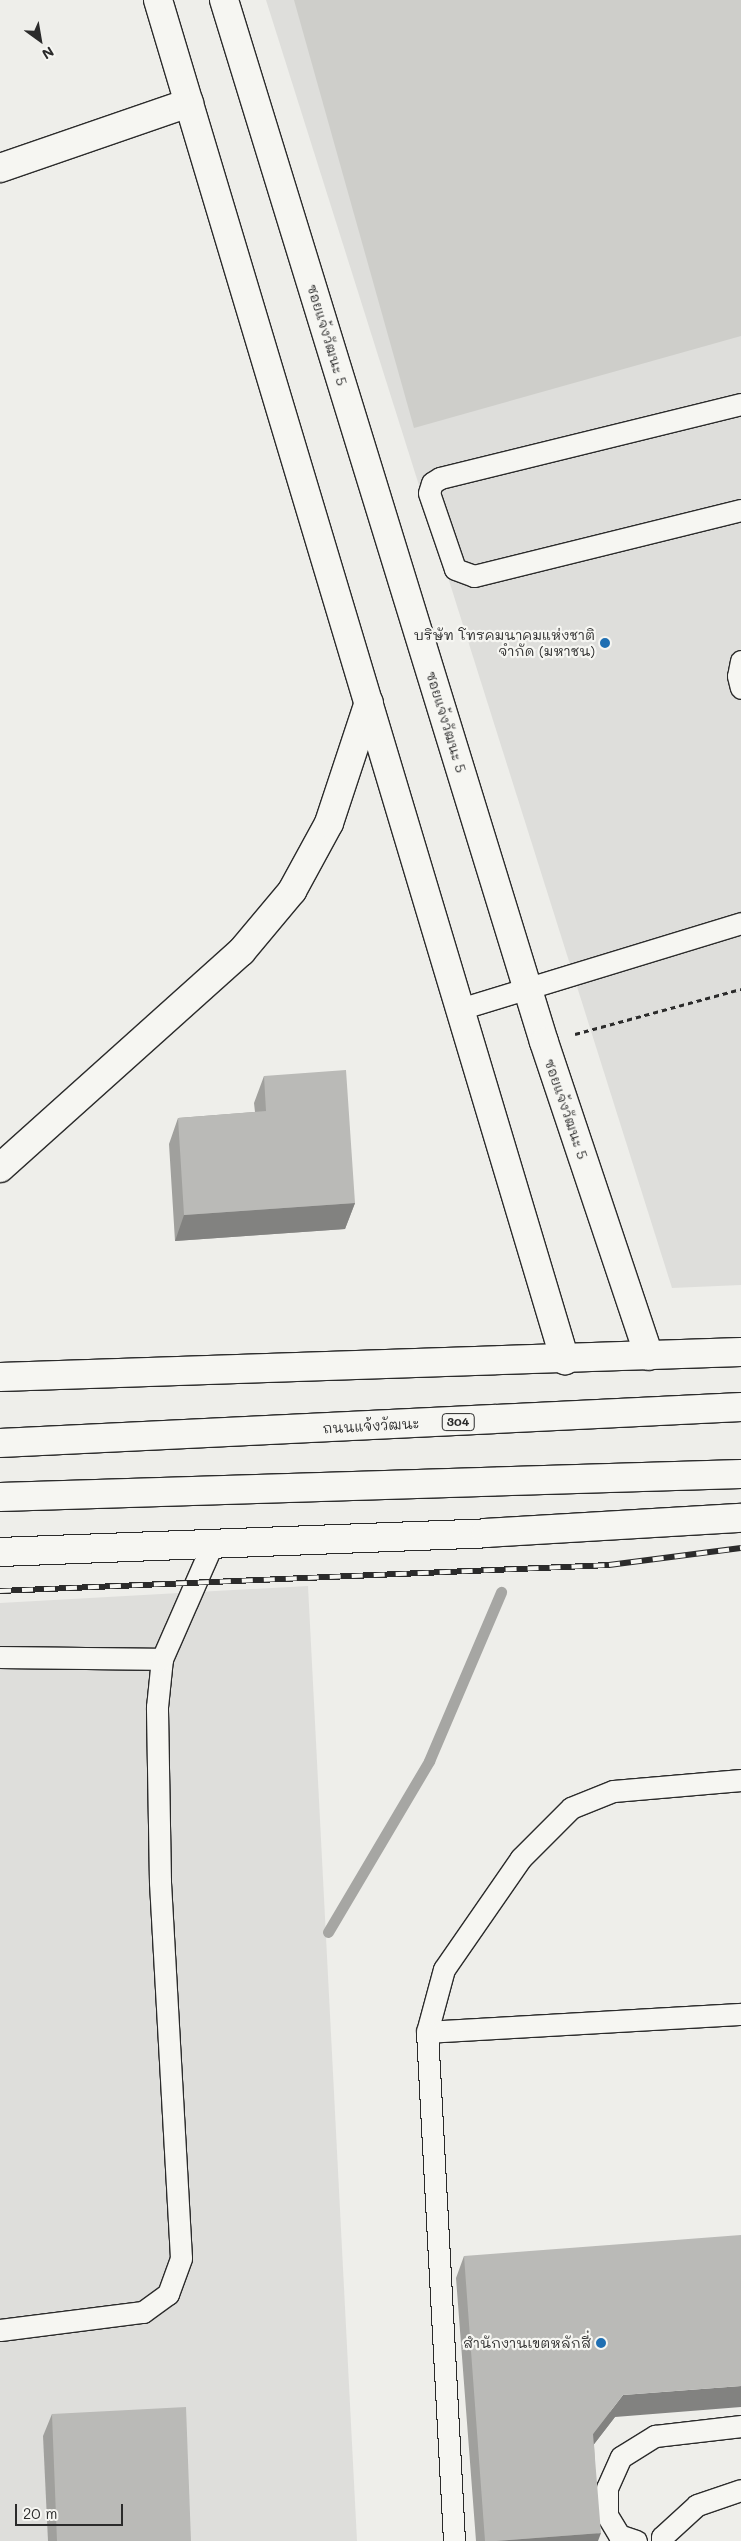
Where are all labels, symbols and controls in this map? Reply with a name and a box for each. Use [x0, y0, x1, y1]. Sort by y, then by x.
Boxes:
north arrow [15, 15, 65, 65]
text: N [39, 42, 58, 64]
street label: ซอยแจ้งวัฒนะ 5 [304, 282, 350, 388]
place label: บริษัท โทรคมนาคมแห่งชาติ จำกัด (มหาชน) [413, 627, 595, 660]
marker: บริษัท โทรคมนาคมแห่งชาติ จำกัด (มหาชน) [599, 637, 611, 649]
street label: ซอยแจ้งวัฒนะ 5 [423, 669, 469, 775]
street label: ซอยแจ้งวัฒนะ 5 [541, 1057, 591, 1161]
road number: 304 [440, 1412, 476, 1431]
street label: ถนนแจ้งวัฒนะ [322, 1415, 420, 1437]
place label: สำนักงานเขตหลักสี่ [463, 2335, 591, 2351]
marker: สำนักงานเขตหลักสี่ [595, 2337, 607, 2349]
scale bar [18, 2494, 125, 2526]
text: 20 m [23, 2503, 57, 2523]

